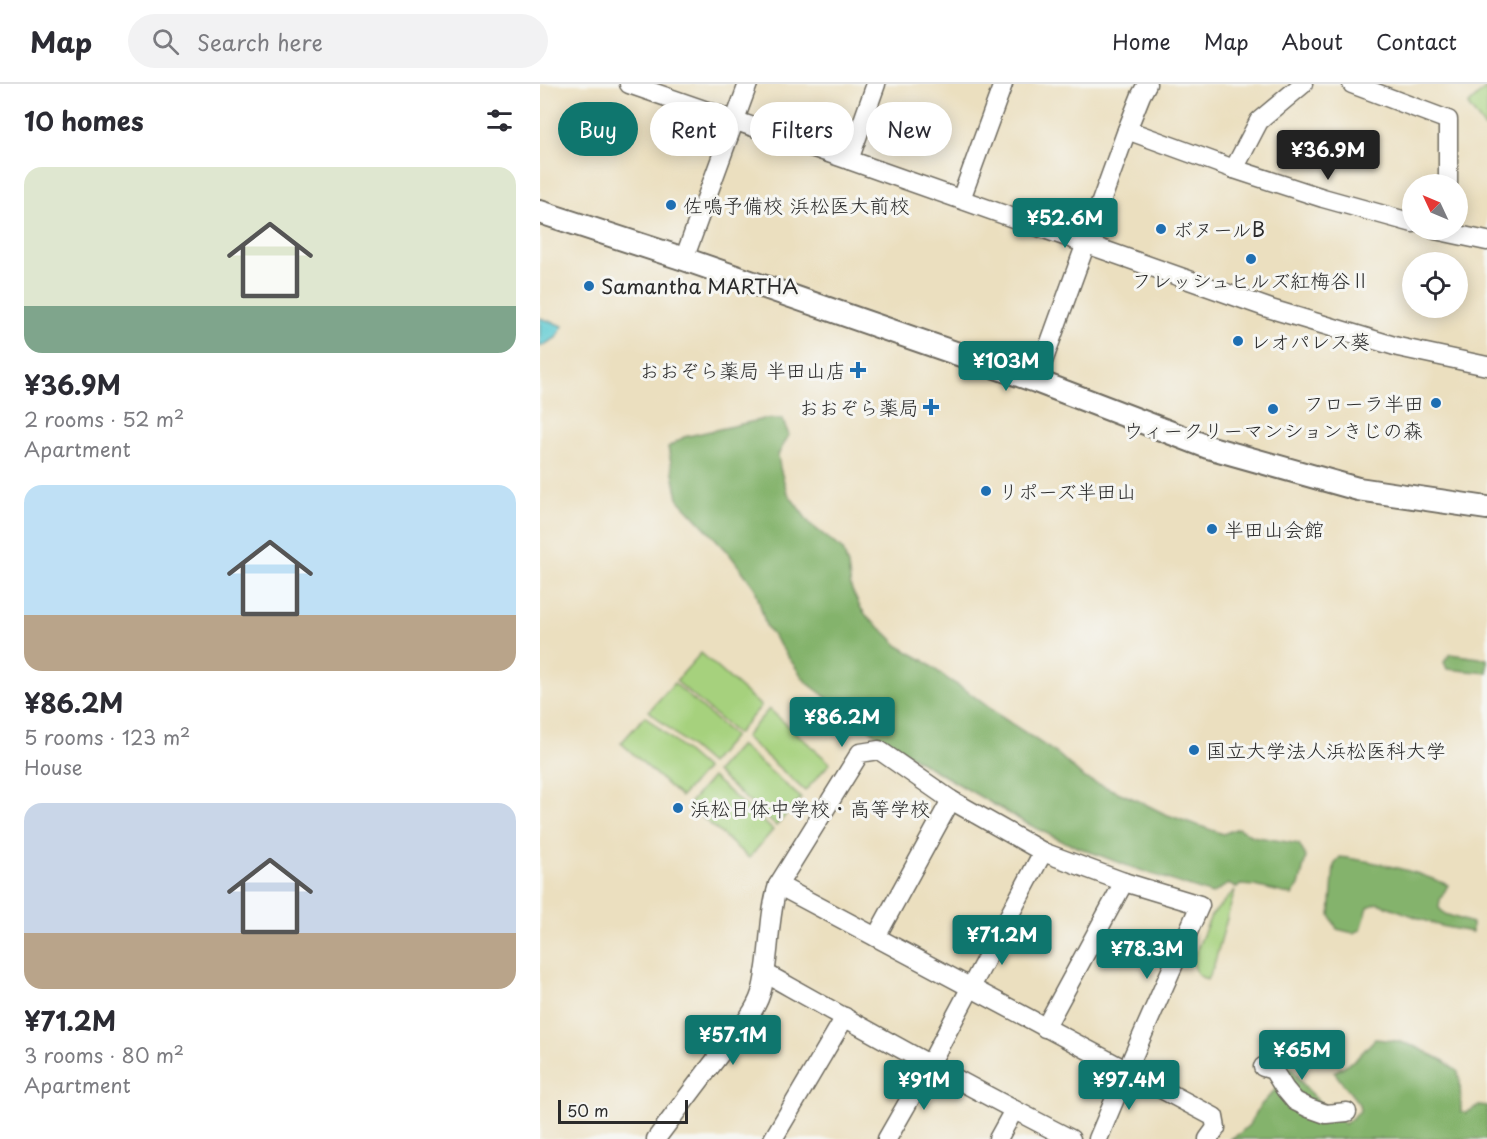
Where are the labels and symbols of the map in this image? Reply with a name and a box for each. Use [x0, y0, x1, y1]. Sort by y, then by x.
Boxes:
pin: ¥36.9M [1279, 130, 1377, 181]
north arrow [1402, 174, 1468, 240]
place label: 佐鳴予備校 浜松医大前校 [683, 190, 910, 220]
marker: 佐鳴予備校 浜松医大前校 [664, 198, 678, 212]
pin: ¥52.6M [1016, 198, 1114, 249]
place label: ボヌールB [1173, 214, 1265, 244]
marker: ボヌールB [1154, 222, 1168, 236]
marker: フレッシュヒルズ紅梅谷Ⅱ [1244, 252, 1258, 266]
place label: フレッシュヒルズ紅梅谷Ⅱ [1132, 265, 1370, 295]
place label: Samantha MARTHA [601, 271, 799, 301]
marker: Samantha MARTHA [582, 279, 596, 293]
place label: レオパレス葵 [1250, 326, 1370, 356]
marker: レオパレス葵 [1231, 334, 1245, 348]
pin: ¥103M [964, 341, 1048, 392]
place label: おおぞら薬局 半田山店 [640, 355, 846, 385]
marker: おおぞら薬局 半田山店 [851, 363, 865, 377]
place label: フローラ半田 [1304, 388, 1424, 418]
place label: おおぞら薬局 [799, 392, 919, 422]
marker: フローラ半田 [1429, 396, 1443, 410]
marker: おおぞら薬局 [924, 400, 938, 414]
marker: ウィークリーマンションきじの森 [1266, 402, 1280, 416]
place label: ウィークリーマンションきじの森 [1123, 415, 1423, 445]
place label: リポーズ半田山 [998, 476, 1136, 506]
marker: リポーズ半田山 [979, 484, 993, 498]
place label: 半田山会館 [1224, 514, 1324, 544]
marker: 半田山会館 [1205, 522, 1219, 536]
pin: ¥86.2M [793, 697, 891, 748]
place label: 国立大学法人浜松医科大学 [1206, 735, 1446, 765]
marker: 国立大学法人浜松医科大学 [1187, 743, 1201, 757]
place label: 浜松日体中学校・高等学校 [690, 793, 930, 823]
marker: 浜松日体中学校・高等学校 [671, 801, 685, 815]
pin: ¥71.2M [953, 915, 1051, 966]
pin: ¥78.3M [1098, 929, 1196, 980]
pin: ¥57.1M [684, 1015, 782, 1066]
pin: ¥65M [1266, 1030, 1338, 1081]
pin: ¥91M [888, 1060, 960, 1111]
pin: ¥97.4M [1080, 1060, 1178, 1111]
scale bar [558, 1097, 688, 1124]

